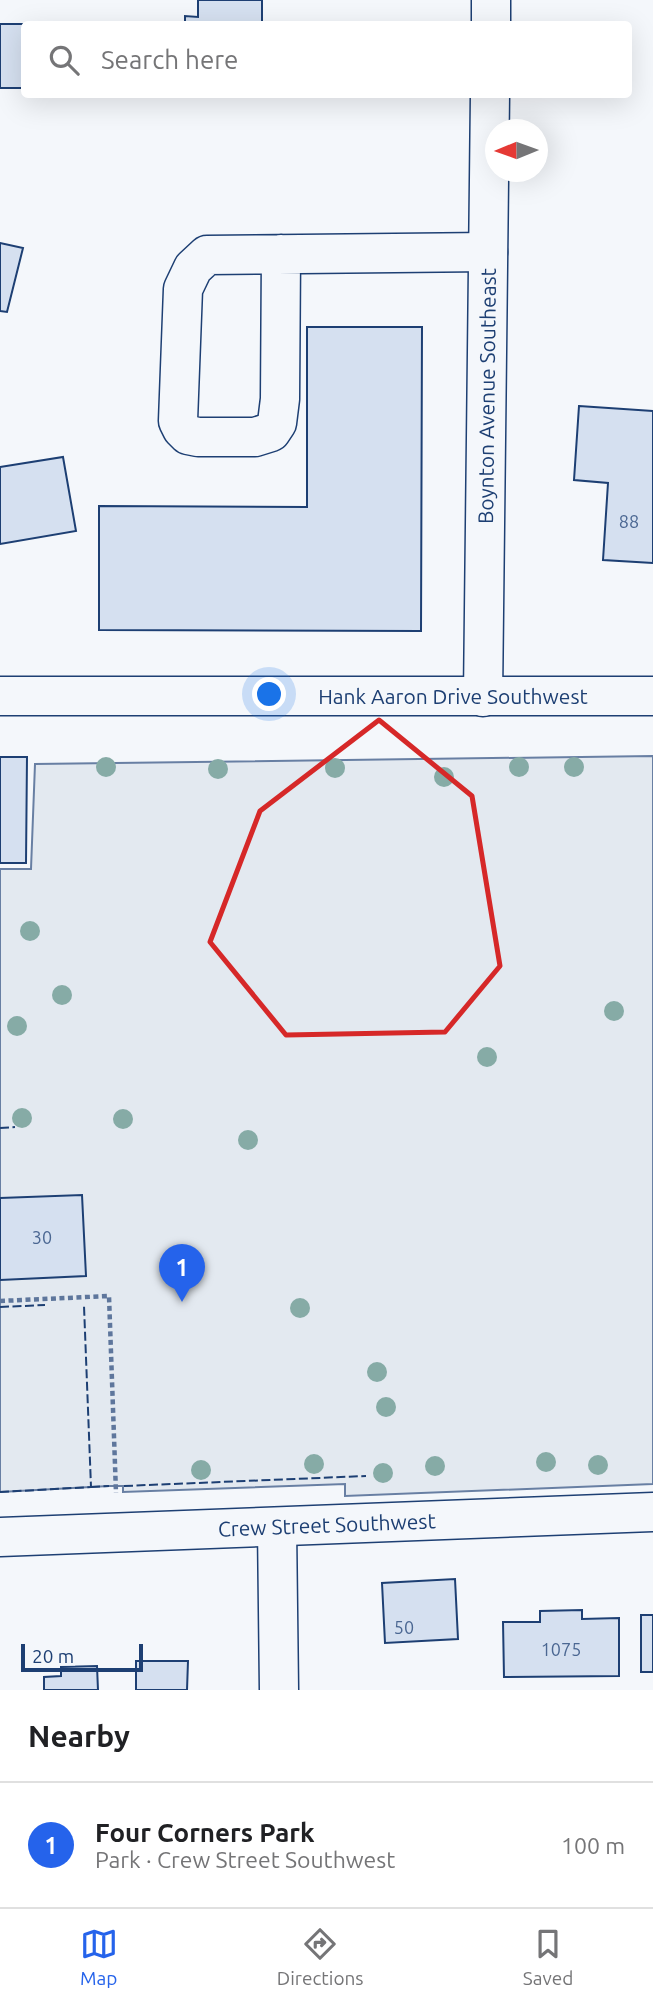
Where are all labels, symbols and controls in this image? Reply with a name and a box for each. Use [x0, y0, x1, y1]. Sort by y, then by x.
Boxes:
search box [21, 21, 632, 98]
icon: search [45, 41, 83, 79]
text: Search here [101, 45, 238, 74]
north arrow [485, 119, 548, 182]
street label: Boynton Avenue Southeast [473, 268, 500, 524]
house number: 88 [619, 511, 639, 531]
your location [252, 677, 286, 711]
street label: Hank Aaron Drive Southwest [318, 684, 588, 708]
house number: 30 [32, 1227, 52, 1247]
pin: 1 [159, 1244, 205, 1302]
street label: Crew Street Southwest [217, 1508, 436, 1541]
house number: 50 [394, 1617, 414, 1637]
house number: 1075 [541, 1639, 581, 1659]
scale bar [21, 1641, 144, 1673]
text: 20 m [32, 1645, 74, 1667]
text: Nearby [28, 1719, 130, 1753]
text: Four Corners Park [95, 1818, 315, 1847]
text: 1 [45, 1833, 57, 1858]
text: 100 m [561, 1833, 625, 1858]
text: Park · Crew Street Southwest [95, 1847, 395, 1872]
tab: Map [80, 1925, 118, 1989]
tab: Directions [277, 1925, 364, 1989]
tab: Saved [523, 1925, 573, 1989]

